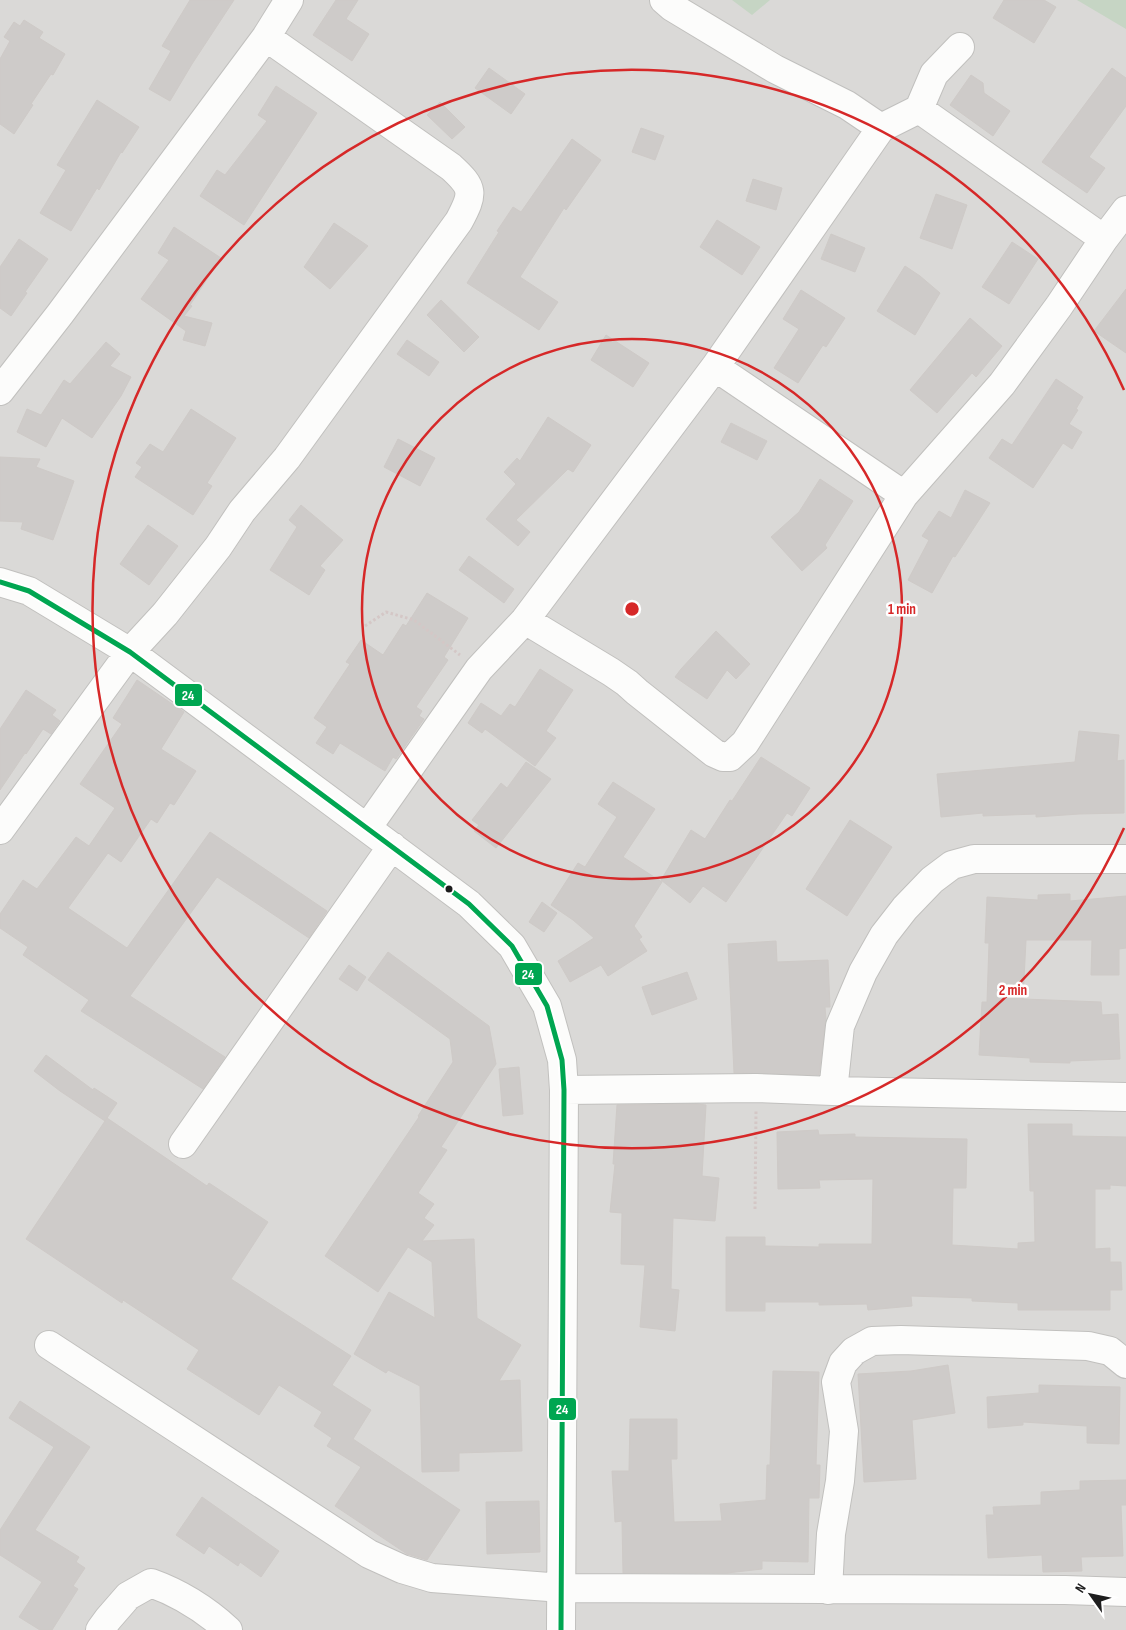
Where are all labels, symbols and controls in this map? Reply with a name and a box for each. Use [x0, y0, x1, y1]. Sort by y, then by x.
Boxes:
centre of rings [623, 600, 641, 618]
text: 1 min [888, 600, 916, 619]
line badge: 24 [174, 683, 203, 707]
text: 24 [182, 687, 195, 704]
unlabelled marker [444, 884, 454, 894]
line badge: 24 [514, 962, 543, 986]
text: 24 [522, 966, 535, 983]
text: 2 min [999, 981, 1027, 1000]
line badge: 24 [548, 1397, 577, 1421]
text: 24 [556, 1401, 569, 1418]
north arrow [1066, 1570, 1116, 1620]
text: N [1071, 1580, 1090, 1596]

